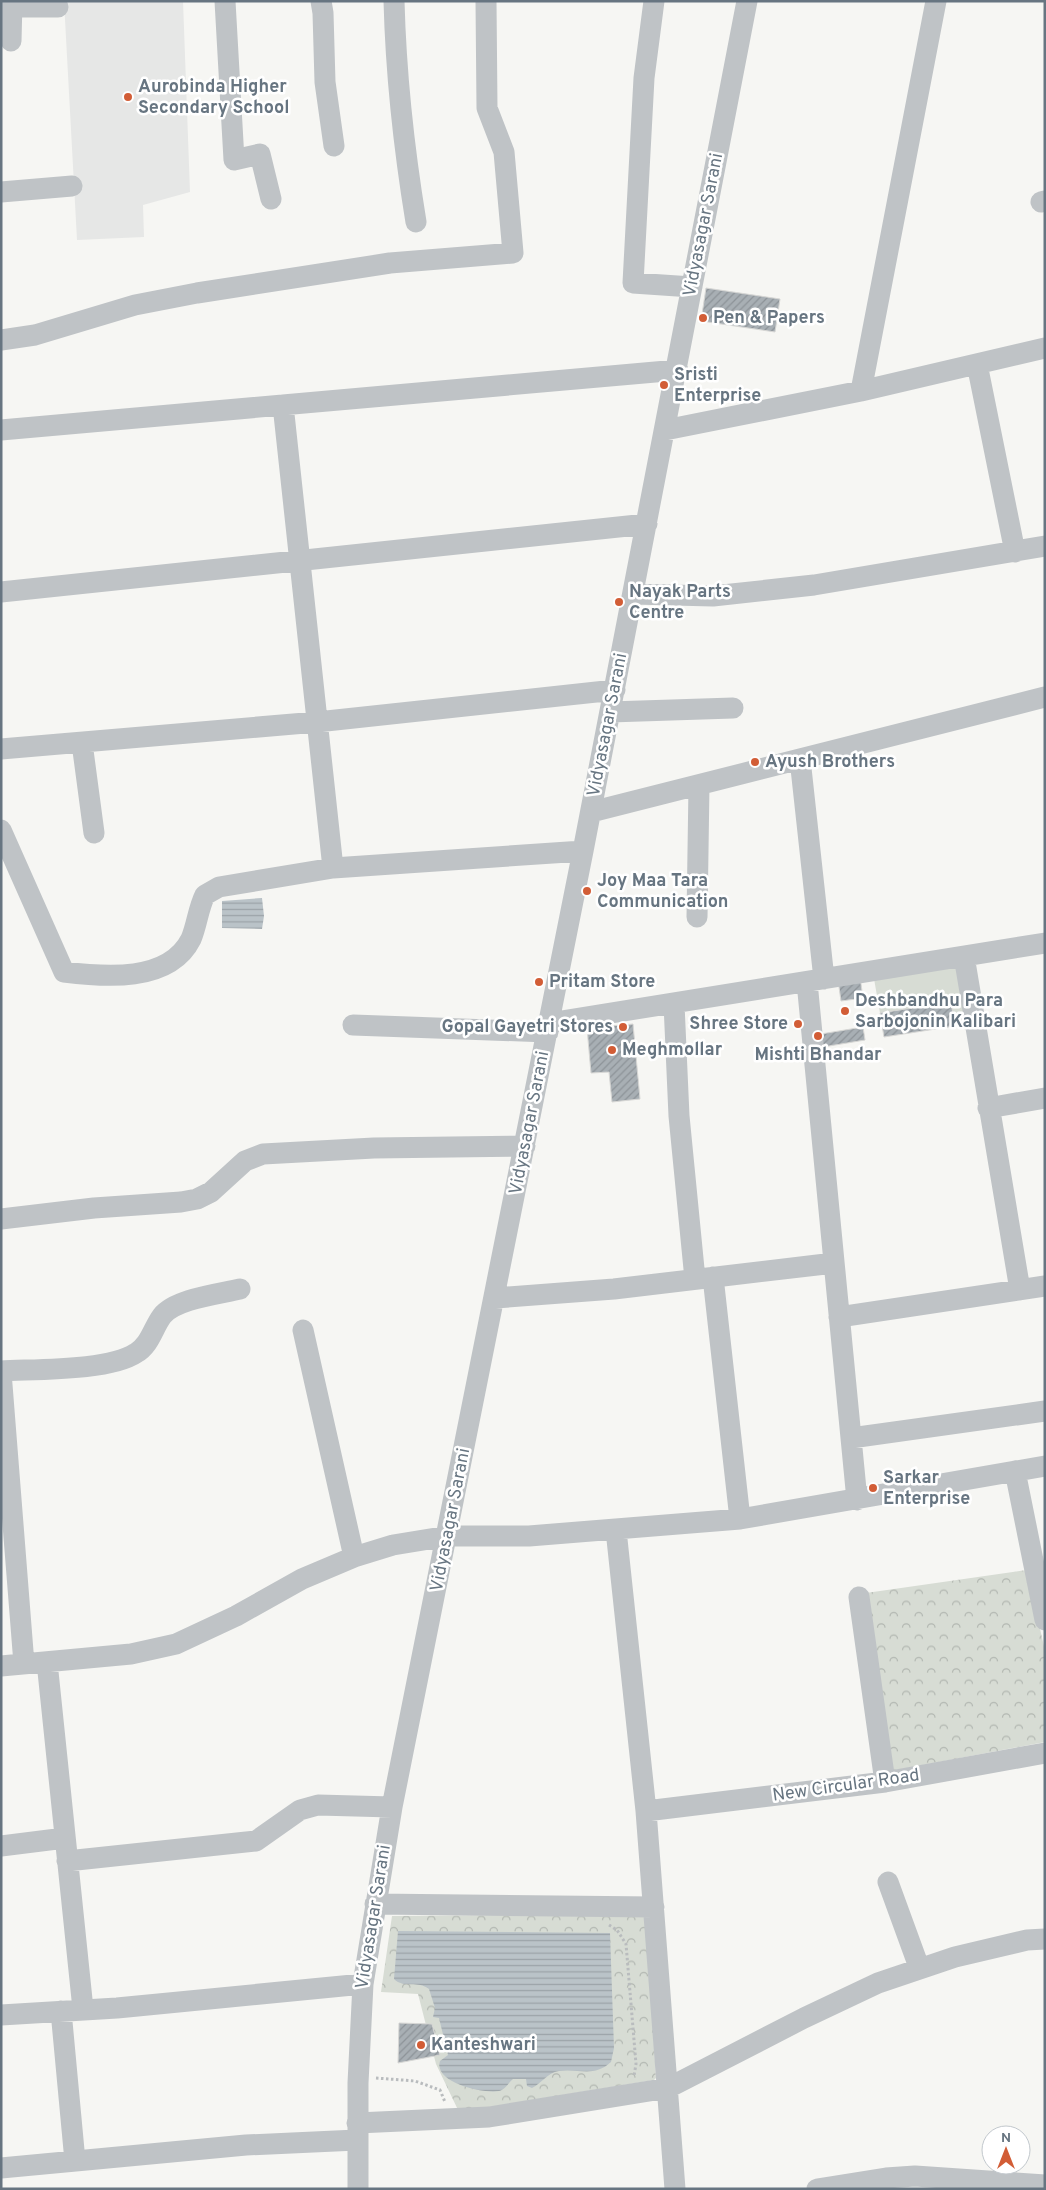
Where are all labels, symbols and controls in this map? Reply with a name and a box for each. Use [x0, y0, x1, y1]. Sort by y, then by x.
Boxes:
place label: Aurobinda Higher Secondary School [138, 76, 289, 120]
marker: Aurobinda Higher Secondary School [122, 91, 134, 103]
street label: Vidyasagar Sarani [679, 151, 729, 299]
place label: Pen & Papers [713, 307, 825, 330]
marker: Pen & Papers [697, 312, 709, 324]
place label: Sristi Enterprise [674, 364, 761, 408]
marker: Sristi Enterprise [658, 379, 670, 391]
place label: Nayak Parts Centre [629, 581, 731, 625]
marker: Nayak Parts Centre [613, 596, 625, 608]
street label: Vidyasagar Sarani [583, 651, 633, 799]
place label: Ayush Brothers [765, 751, 895, 774]
marker: Ayush Brothers [749, 756, 761, 768]
place label: Joy Maa Tara Communication [597, 870, 728, 914]
marker: Joy Maa Tara Communication [581, 885, 593, 897]
place label: Pritam Store [549, 971, 655, 994]
marker: Pritam Store [533, 976, 545, 988]
place label: Deshbandhu Para Sarbojonin Kalibari [855, 990, 1016, 1034]
marker: Deshbandhu Para Sarbojonin Kalibari [839, 1005, 851, 1017]
place label: Shree Store [689, 1013, 788, 1036]
place label: Gopal Gayetri Stores [441, 1016, 613, 1039]
marker: Shree Store [792, 1018, 804, 1030]
marker: Gopal Gayetri Stores [617, 1021, 629, 1033]
marker: Mishti Bhandar [812, 1030, 824, 1042]
place label: Meghmollar [622, 1039, 723, 1062]
marker: Meghmollar [606, 1044, 618, 1056]
place label: Mishti Bhandar [754, 1044, 882, 1067]
street label: Vidyasagar Sarani [505, 1049, 555, 1197]
street label: Vidyasagar Sarani [426, 1446, 476, 1594]
place label: Sarkar Enterprise [883, 1467, 970, 1511]
marker: Sarkar Enterprise [867, 1482, 879, 1494]
street label: New Circular Road [771, 1764, 921, 1808]
street label: Vidyasagar Sarani [351, 1843, 397, 1991]
place label: Kanteshwari [431, 2034, 536, 2057]
marker: Kanteshwari [415, 2039, 427, 2051]
north arrow [981, 2125, 1031, 2175]
text: N [1001, 2130, 1011, 2147]

